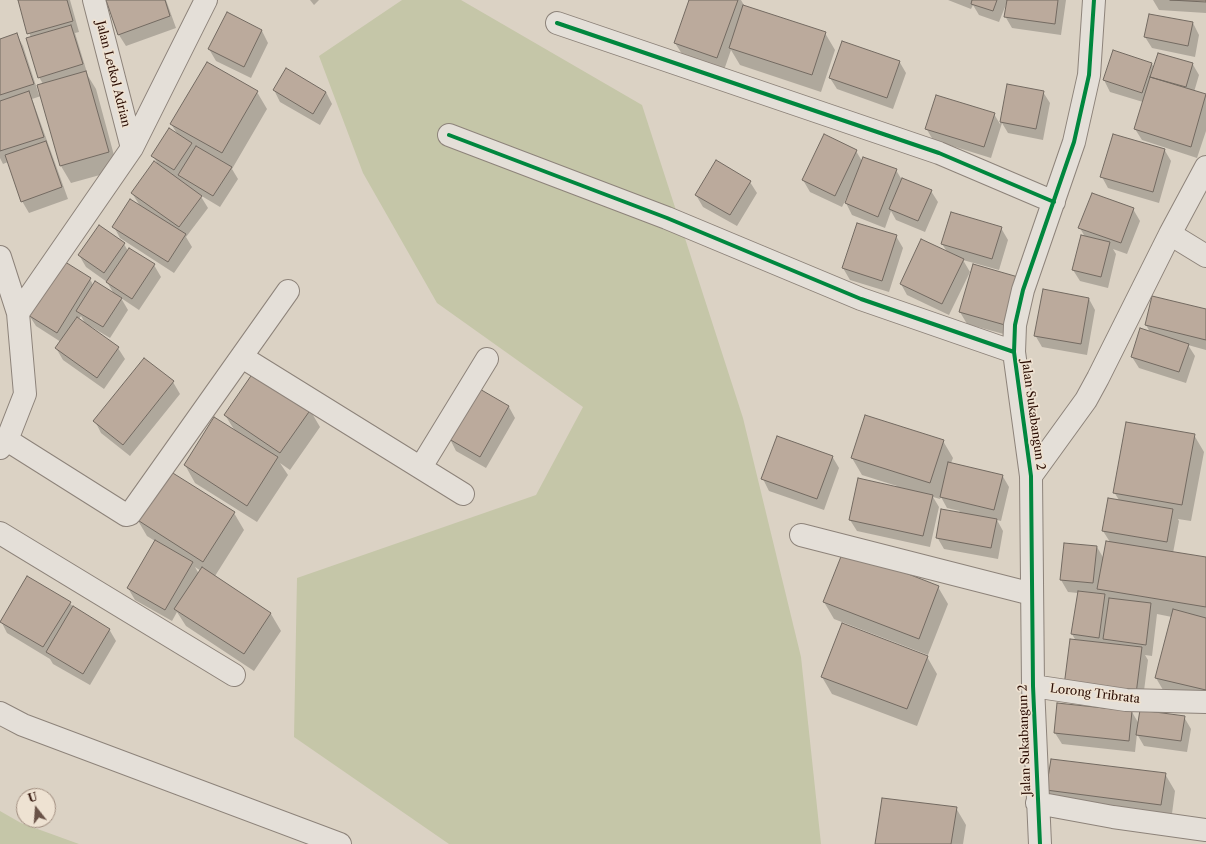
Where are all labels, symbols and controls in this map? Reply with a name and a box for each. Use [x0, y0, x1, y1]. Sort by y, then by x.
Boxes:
street label: Jalan Letkol Adrian [93, 19, 133, 129]
street label: Jalan Sukabangun 2 [1018, 359, 1048, 471]
street label: Lorong Tribrata [1049, 681, 1141, 707]
street label: Jalan Sukabangun 2 [1016, 684, 1034, 796]
north arrow [16, 788, 56, 828]
text: U [26, 789, 39, 805]

